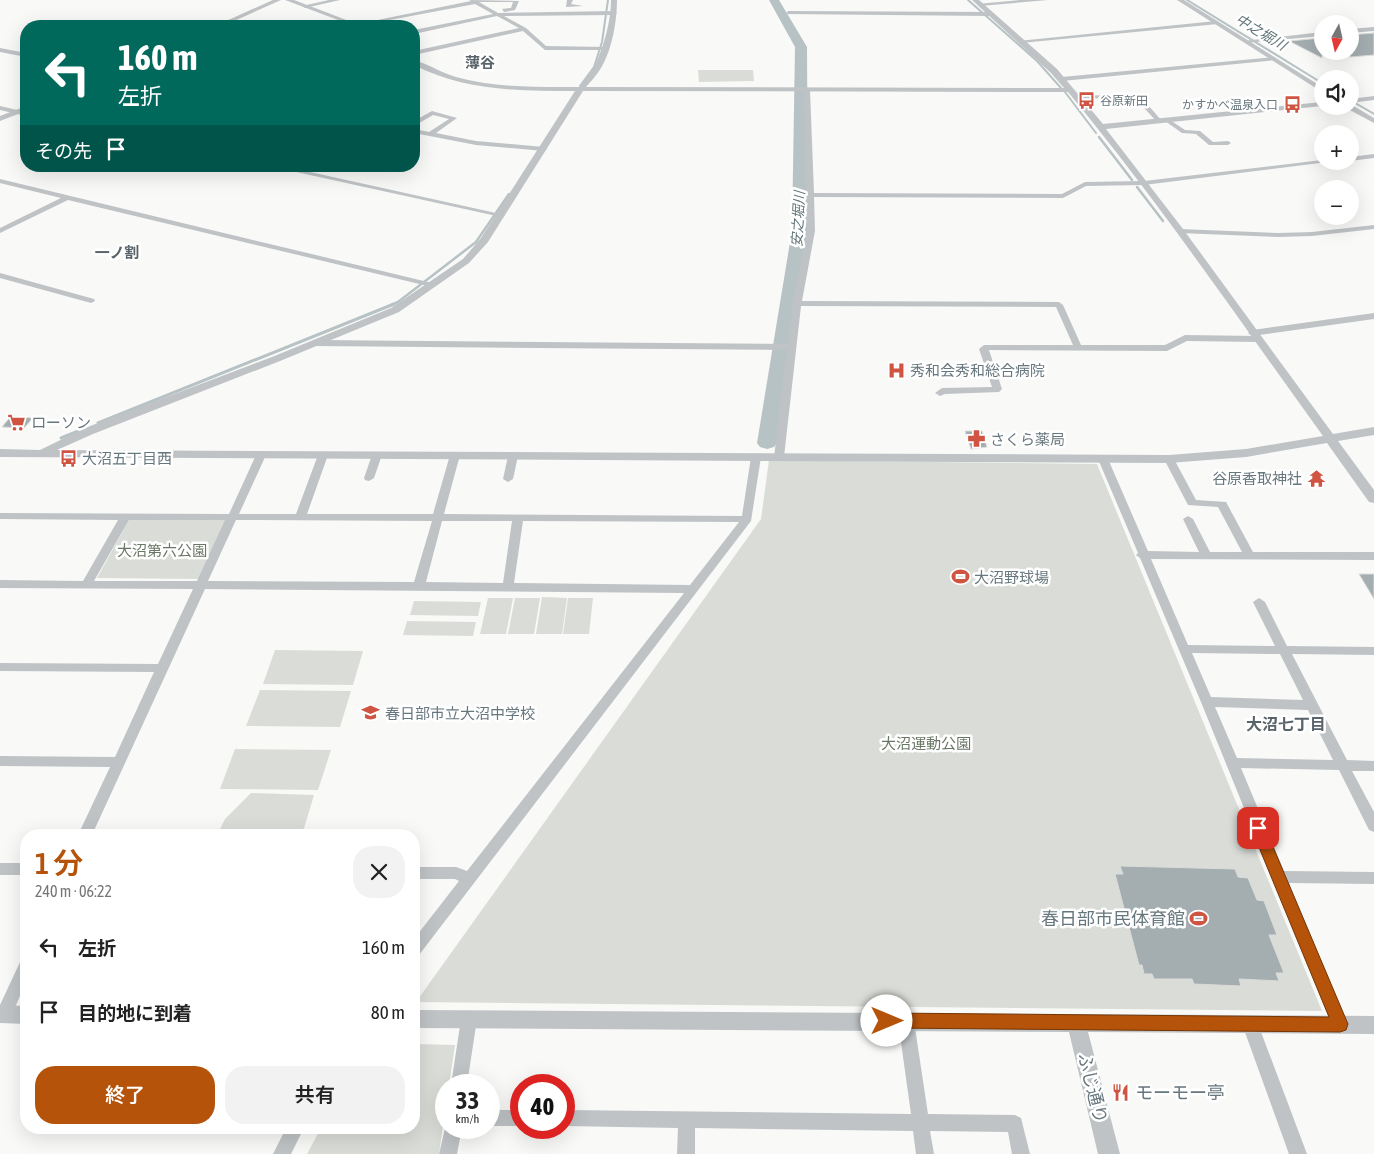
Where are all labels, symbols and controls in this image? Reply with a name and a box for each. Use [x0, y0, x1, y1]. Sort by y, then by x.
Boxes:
water label: 中之堀川 [1233, 11, 1291, 54]
north arrow [1314, 15, 1359, 60]
map controls [1314, 15, 1359, 225]
text: 160 m [118, 37, 197, 77]
icon: left [35, 40, 100, 105]
district label: 薄谷 [465, 54, 495, 71]
button: sound [1314, 70, 1359, 115]
text: 左折 [118, 83, 162, 109]
bus stop icon: 谷原新田 [1076, 91, 1096, 111]
place label: 谷原新田 [1100, 94, 1148, 108]
bus stop icon: かすかべ温泉入口 [1282, 95, 1302, 115]
place label: かすかべ温泉入口 [1182, 98, 1278, 112]
button: + [1314, 125, 1359, 170]
icon: arrive [102, 135, 130, 163]
text: その先 [35, 140, 92, 162]
button: − [1314, 180, 1359, 225]
water label: 安之堀川 [789, 189, 808, 247]
district label: 一ノ割 [94, 244, 140, 261]
hospital icon: 秀和会秀和総合病院 [886, 360, 906, 380]
place label: 秀和会秀和総合病院 [910, 362, 1045, 379]
supermarket icon: ローソン [7, 412, 27, 432]
place label: ローソン [31, 414, 91, 431]
pharmacy icon: さくら薬局 [966, 429, 986, 449]
place label: さくら薬局 [990, 431, 1065, 448]
bus stop icon: 大沼五丁目西 [58, 448, 78, 468]
place label: 大沼五丁目西 [82, 450, 172, 467]
temple icon: 谷原香取神社 [1306, 468, 1326, 488]
place label: 谷原香取神社 [1212, 470, 1302, 487]
park label: 大沼第六公園 [117, 542, 207, 559]
sports icon: 大沼野球場 [950, 567, 970, 587]
place label: 大沼野球場 [974, 569, 1049, 586]
school or university icon: 春日部市立大沼中学校 [361, 703, 381, 723]
place label: 春日部市立大沼中学校 [385, 705, 535, 722]
district label: 大沼七丁目 [1246, 715, 1326, 733]
park label: 大沼運動公園 [881, 735, 971, 752]
pin [1237, 807, 1279, 849]
icon: arrive [1244, 814, 1272, 842]
text: 1 分 [35, 846, 83, 880]
button: close [353, 846, 405, 898]
text: 240 m · 06:22 [35, 882, 112, 900]
place label: 春日部市民体育館 [1041, 908, 1185, 929]
sports icon: 春日部市民体育館 [1189, 908, 1209, 928]
icon: left [35, 933, 63, 961]
text: 160 m [362, 936, 405, 958]
text: 左折 [78, 937, 116, 959]
position arrow [860, 994, 912, 1046]
icon: arrive [35, 998, 63, 1026]
text: 80 m [371, 1001, 405, 1023]
text: 目的地に到着 [78, 1002, 192, 1024]
street label: ふじ通り [1074, 1051, 1112, 1125]
button: 終了 [35, 1066, 215, 1124]
button: 共有 [225, 1066, 405, 1124]
speed limit sign: 40 [510, 1074, 575, 1139]
restaurant icon: モーモー亭 [1111, 1082, 1131, 1102]
place label: モーモー亭 [1135, 1082, 1225, 1103]
text: 33 [456, 1086, 479, 1114]
text: km/h [456, 1112, 479, 1126]

